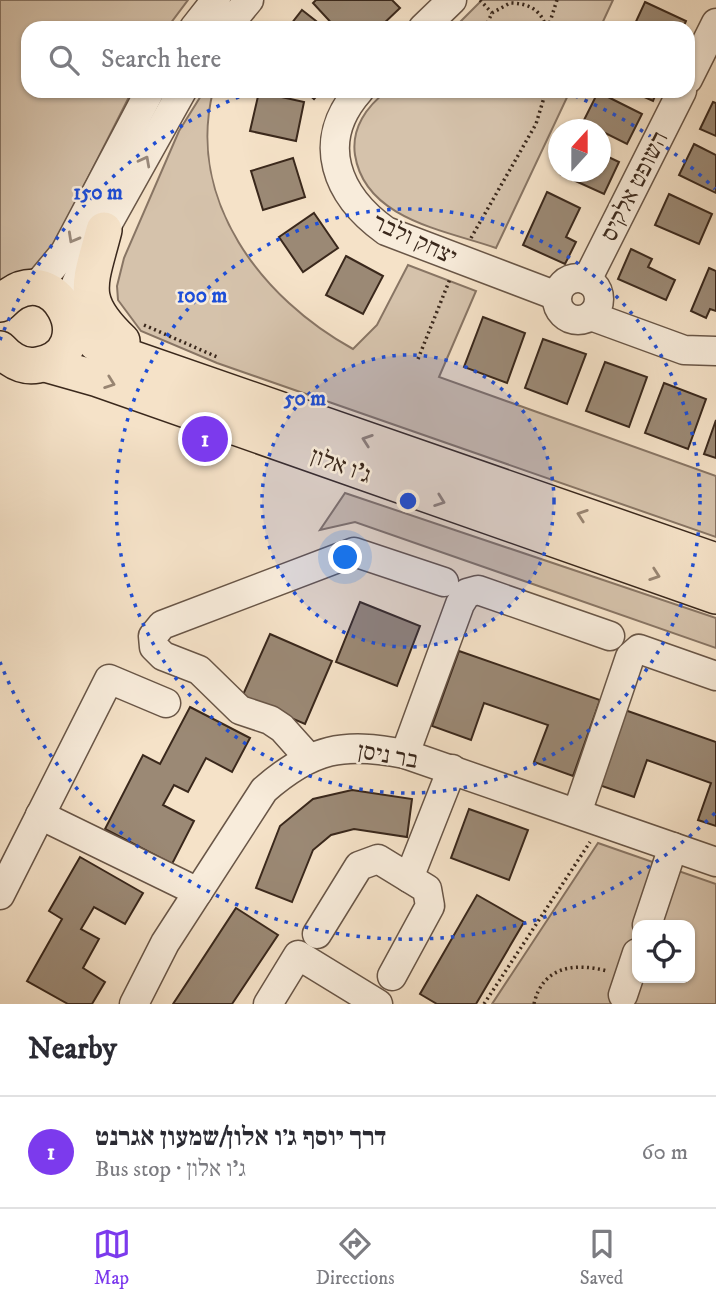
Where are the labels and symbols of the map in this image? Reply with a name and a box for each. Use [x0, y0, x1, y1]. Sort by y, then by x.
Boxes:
north arrow [548, 119, 611, 182]
street label: השופט אלקיס [594, 127, 675, 246]
one-way arrow [136, 155, 150, 168]
text: 150 m [73, 180, 123, 206]
street label: יצחק ולבר [368, 207, 461, 272]
one-way arrow [68, 231, 81, 243]
text: 100 m [177, 283, 227, 309]
one-way arrow [104, 375, 116, 389]
text: 50 m [283, 386, 326, 412]
pin: 1 [182, 413, 228, 465]
one-way arrow [362, 434, 374, 448]
street label: ג'ו אלון [306, 441, 375, 491]
centre of rings [396, 489, 420, 513]
one-way arrow [433, 492, 445, 506]
one-way arrow [576, 509, 589, 523]
your location [328, 540, 362, 574]
one-way arrow [648, 567, 660, 581]
street label: בר ניסן [355, 736, 420, 776]

